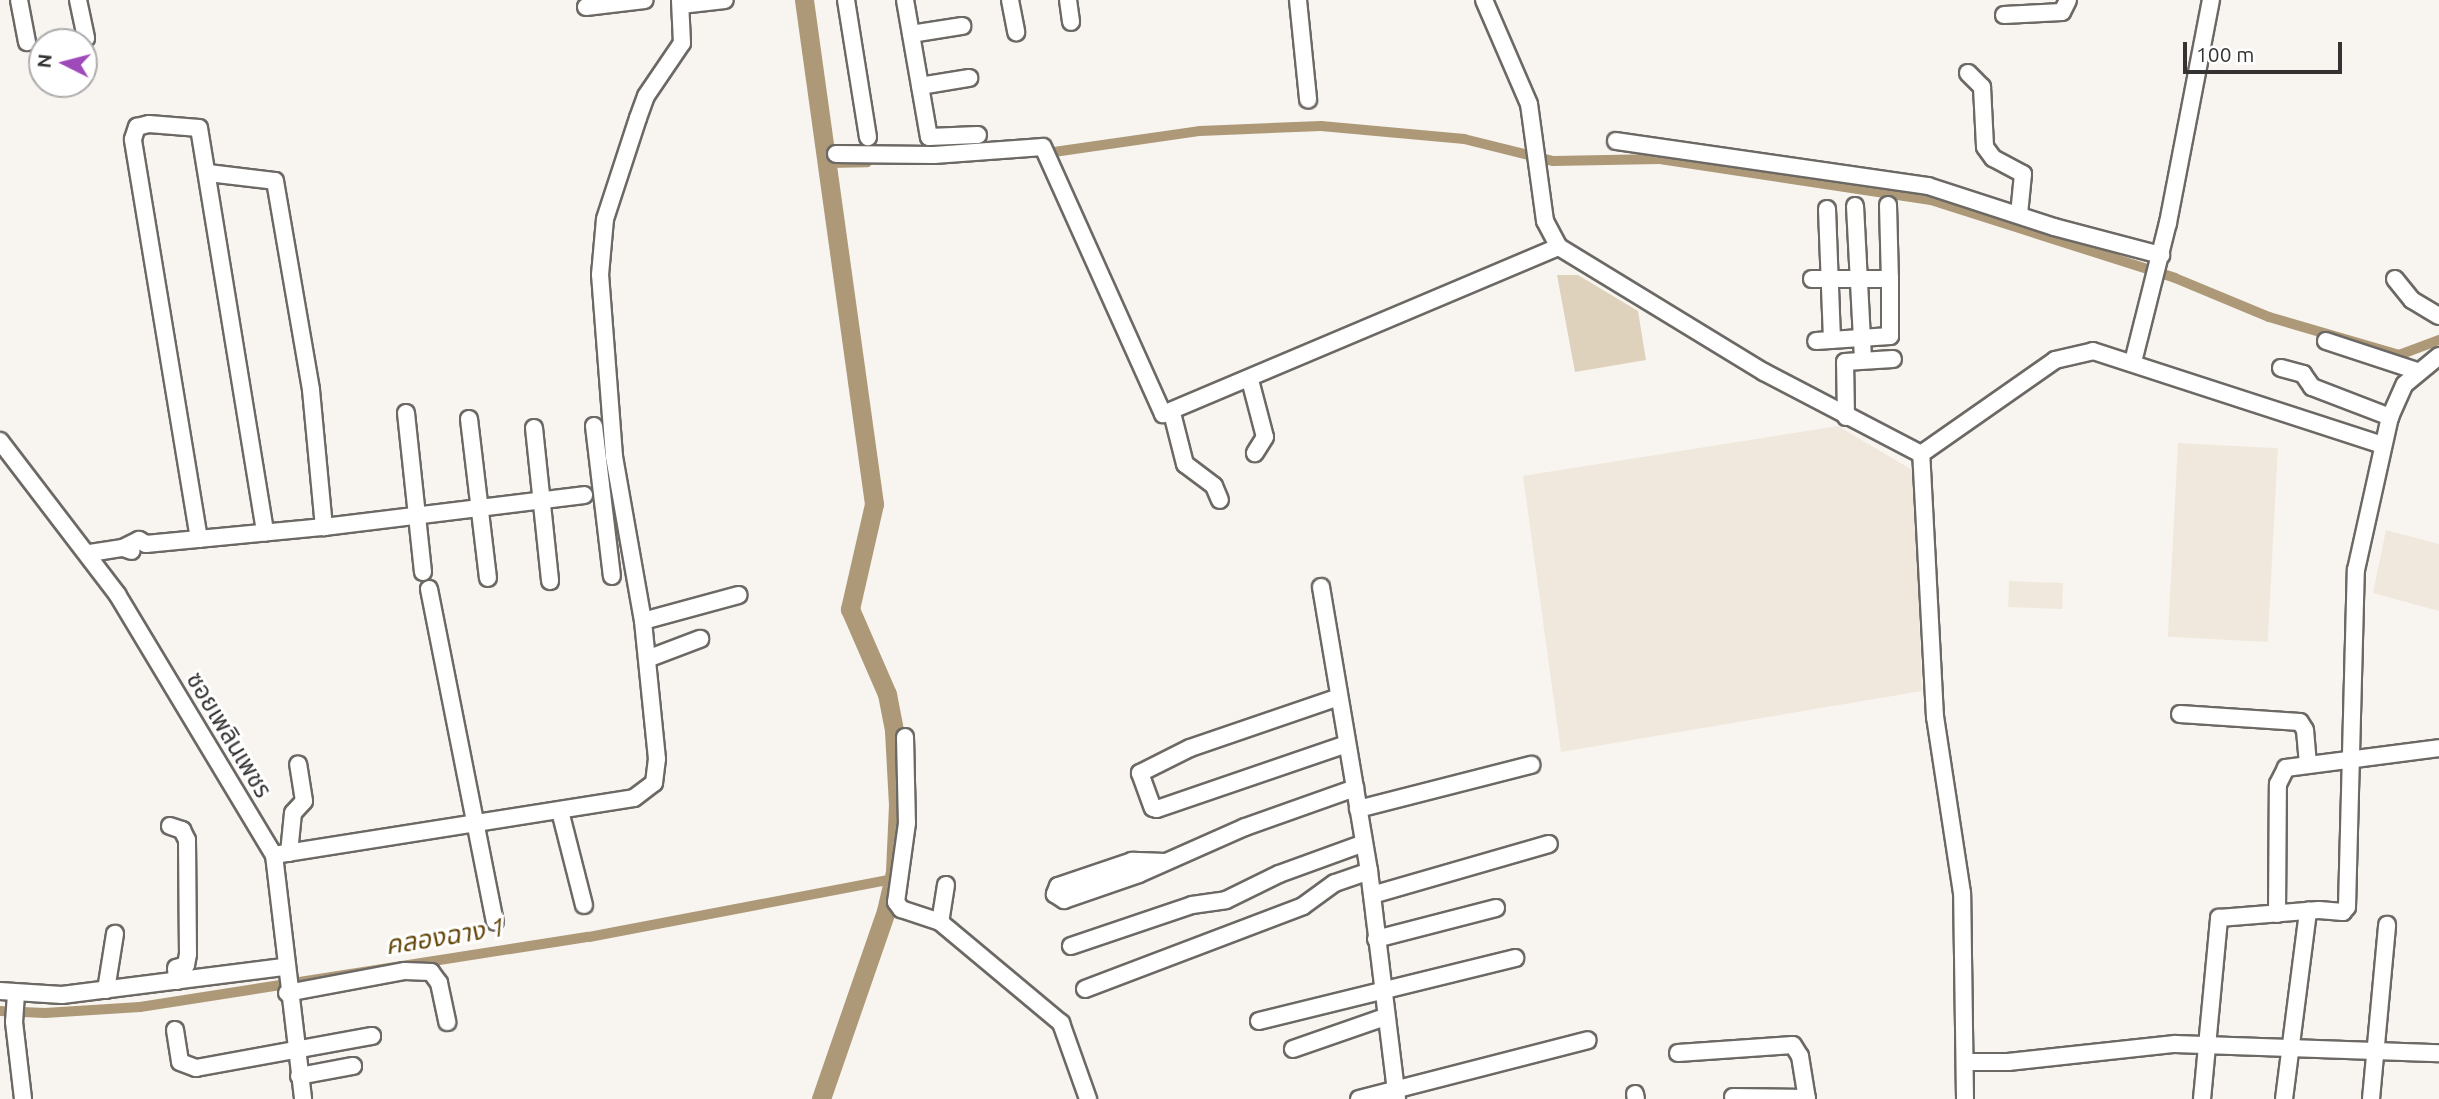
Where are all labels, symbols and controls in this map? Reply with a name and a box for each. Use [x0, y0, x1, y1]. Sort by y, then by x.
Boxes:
north arrow [28, 28, 98, 98]
scale bar [2187, 28, 2346, 72]
text: 100 m [2196, 42, 2254, 66]
text: N [32, 53, 56, 69]
street label: ซอยเพลินเพชร [180, 667, 278, 803]
water label: คลองฉาง 1 [383, 911, 507, 961]

